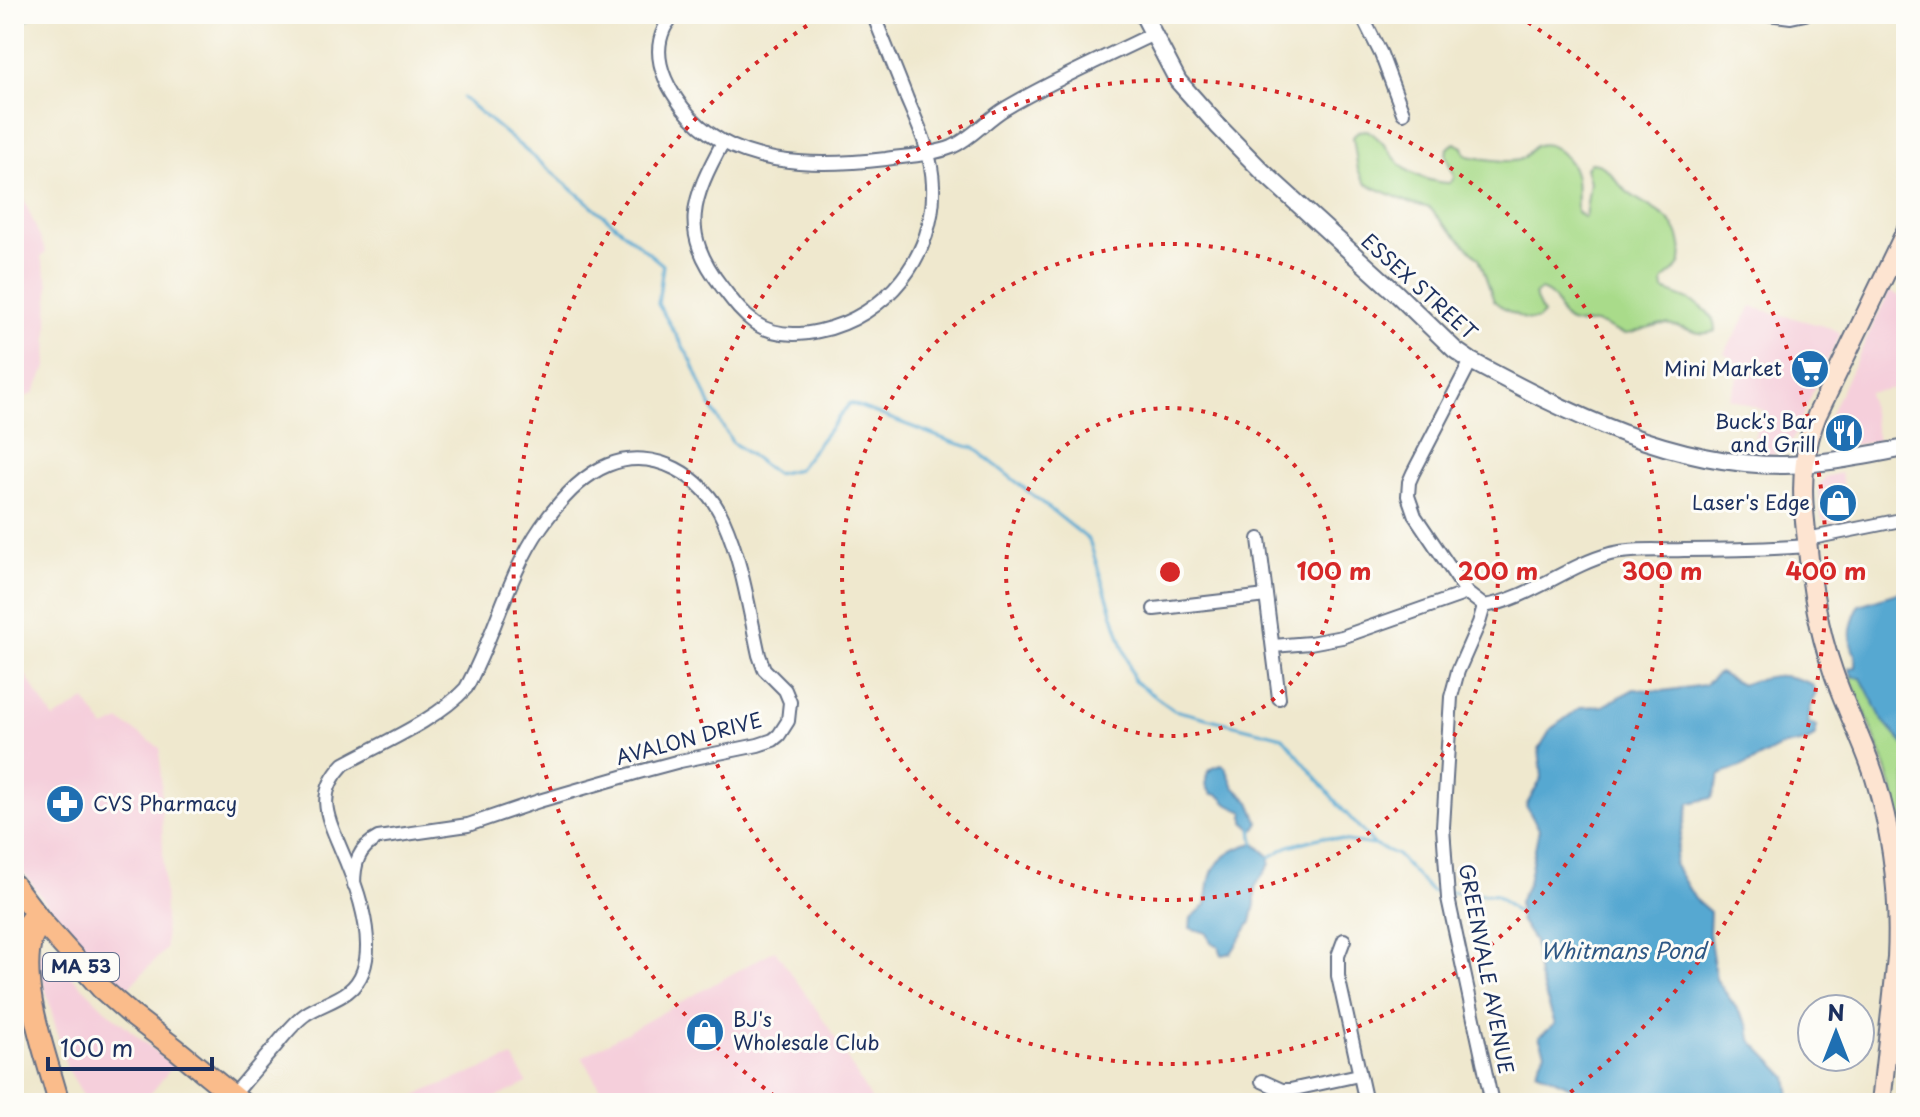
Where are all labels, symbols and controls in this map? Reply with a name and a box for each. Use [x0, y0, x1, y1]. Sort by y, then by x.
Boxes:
street label: ESSEX STREET [1355, 226, 1485, 347]
supermarket icon: Mini Market [1789, 348, 1831, 390]
place label: Mini Market [1664, 353, 1782, 383]
place label: Buck's Bar and Grill [1715, 406, 1816, 459]
restaurant icon: Buck's Bar and Grill [1823, 412, 1865, 454]
shop icon: Laser's Edge [1817, 482, 1859, 524]
place label: Laser's Edge [1692, 487, 1810, 517]
text: 100 m [1297, 552, 1371, 588]
text: 200 m [1458, 552, 1538, 588]
text: 300 m [1621, 552, 1703, 588]
text: 400 m [1785, 552, 1867, 588]
centre of rings [1156, 558, 1184, 586]
street label: AVALON DRIVE [612, 704, 765, 772]
pharmacy icon: CVS Pharmacy [44, 783, 86, 825]
place label: CVS Pharmacy [93, 788, 237, 818]
street label: GREENVALE AVENUE [1452, 861, 1522, 1076]
water label: Whitmans Pond [1540, 933, 1710, 966]
road number: MA 53 [43, 953, 119, 981]
north arrow [1796, 993, 1876, 1073]
text: N [1827, 995, 1845, 1028]
place label: BJ's Wholesale Club [733, 1004, 879, 1057]
shop icon: BJ's Wholesale Club [684, 1011, 726, 1053]
scale bar [48, 1021, 212, 1071]
text: 100 m [60, 1029, 133, 1065]

